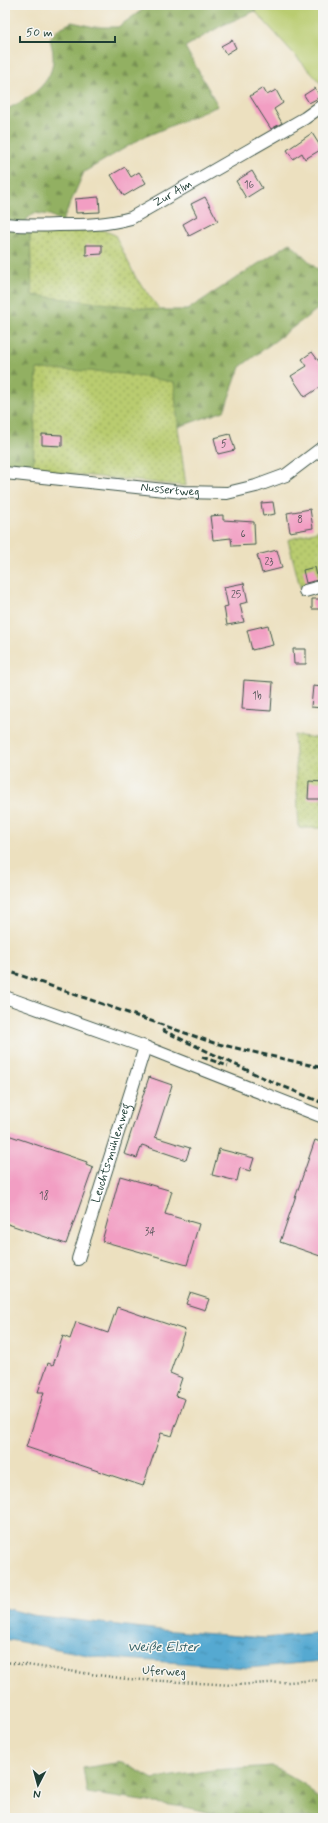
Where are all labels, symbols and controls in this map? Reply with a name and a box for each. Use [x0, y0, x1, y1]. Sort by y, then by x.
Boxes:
scale bar [20, 18, 115, 44]
text: 50 m [26, 25, 53, 41]
street label: Zur Alm [150, 176, 195, 211]
house number: 16 [244, 179, 254, 192]
house number: 5 [221, 438, 227, 451]
street label: Nussertweg [140, 480, 200, 500]
house number: 8 [297, 514, 303, 527]
house number: 6 [240, 528, 246, 541]
house number: 23 [264, 556, 274, 569]
house number: 25 [231, 589, 241, 602]
house number: 1b [252, 690, 262, 703]
street label: Leuchtsmühlenweg [88, 1101, 136, 1205]
house number: 18 [39, 1189, 49, 1203]
house number: 34 [145, 1226, 155, 1239]
water label: Weiße Elster [127, 1639, 200, 1656]
street label: Uferweg [142, 1663, 186, 1681]
north arrow [18, 1765, 58, 1805]
text: N [33, 1787, 41, 1801]

